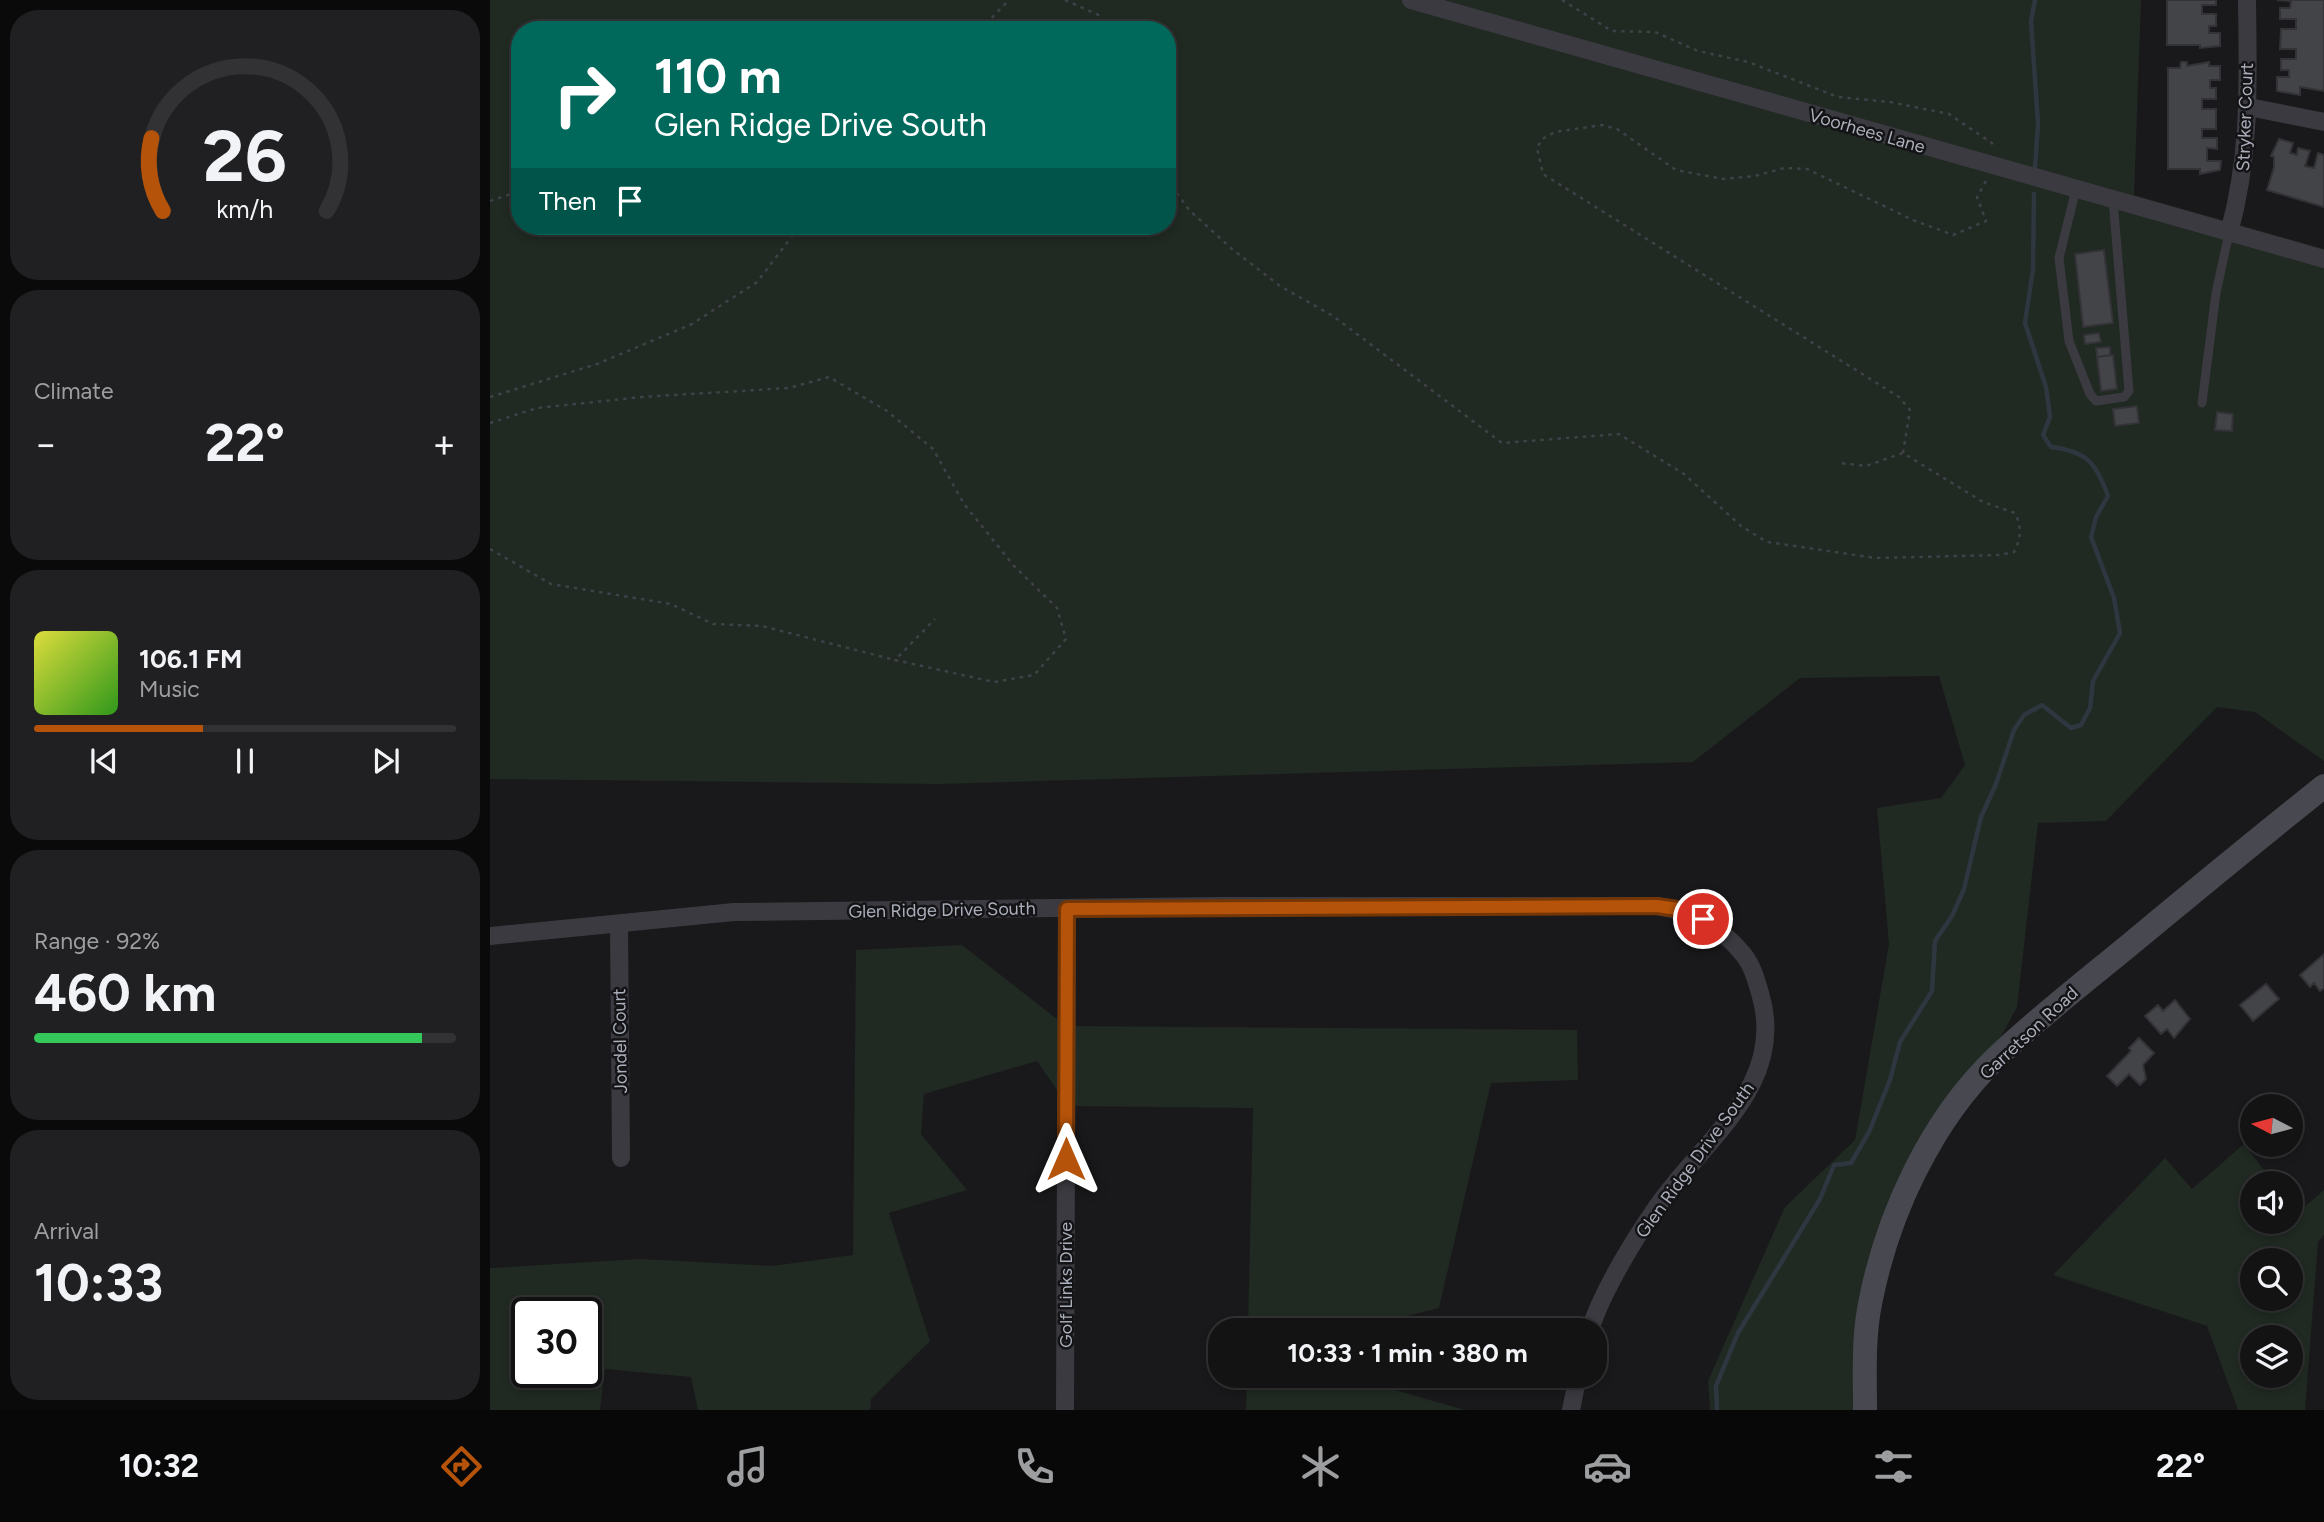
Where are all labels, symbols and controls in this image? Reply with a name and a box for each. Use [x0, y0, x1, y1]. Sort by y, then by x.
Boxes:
text: 110 m [654, 46, 782, 105]
icon: right [539, 49, 630, 140]
street label: Stryker Court [2232, 62, 2258, 172]
street label: Voorhees Lane [1806, 104, 1928, 158]
text: Glen Ridge Drive South [654, 106, 987, 144]
text: 26 [203, 112, 287, 199]
icon: arrive [611, 182, 649, 220]
text: Then [539, 185, 597, 217]
text: km/h [216, 194, 274, 224]
text: Climate [34, 377, 113, 405]
text: 22° [205, 412, 285, 474]
text: − [34, 421, 58, 467]
text: + [432, 421, 456, 467]
text: 106.1 FM [139, 643, 242, 675]
text: Music [139, 675, 200, 703]
icon: previous [85, 742, 123, 780]
icon: pause [226, 742, 264, 780]
icon: next [367, 742, 405, 780]
pin [1673, 889, 1733, 949]
street label: Glen Ridge Drive South [848, 897, 1036, 923]
icon: arrive [1684, 900, 1722, 938]
text: Range · 92% [34, 927, 160, 955]
text: 460 km [34, 962, 216, 1024]
street label: Garretson Road [1975, 982, 2083, 1084]
street label: Jondel Court [608, 988, 632, 1094]
street label: Glen Ridge Drive South [1631, 1078, 1759, 1242]
north arrow [2240, 1094, 2303, 1157]
map controls [2240, 1094, 2303, 1388]
position arrow [1029, 1122, 1103, 1196]
button: sound [2240, 1171, 2303, 1234]
text: Arrival [34, 1217, 99, 1245]
street label: Golf Links Drive [1055, 1222, 1077, 1348]
button: search [2240, 1248, 2303, 1311]
text: 10:33 [34, 1252, 163, 1314]
speed limit sign: 30 [511, 1297, 602, 1388]
button: layers [2240, 1325, 2303, 1388]
text: 10:33 · 1 min · 380 m [1287, 1337, 1528, 1369]
icon: directions [437, 1442, 486, 1491]
icon: music [723, 1442, 772, 1491]
icon: phone [1010, 1442, 1059, 1491]
icon: climate [1296, 1442, 1345, 1491]
icon: car [1583, 1442, 1632, 1491]
icon: filters [1869, 1442, 1918, 1491]
text: 10:32 [119, 1447, 199, 1485]
text: 22° [2156, 1447, 2205, 1485]

